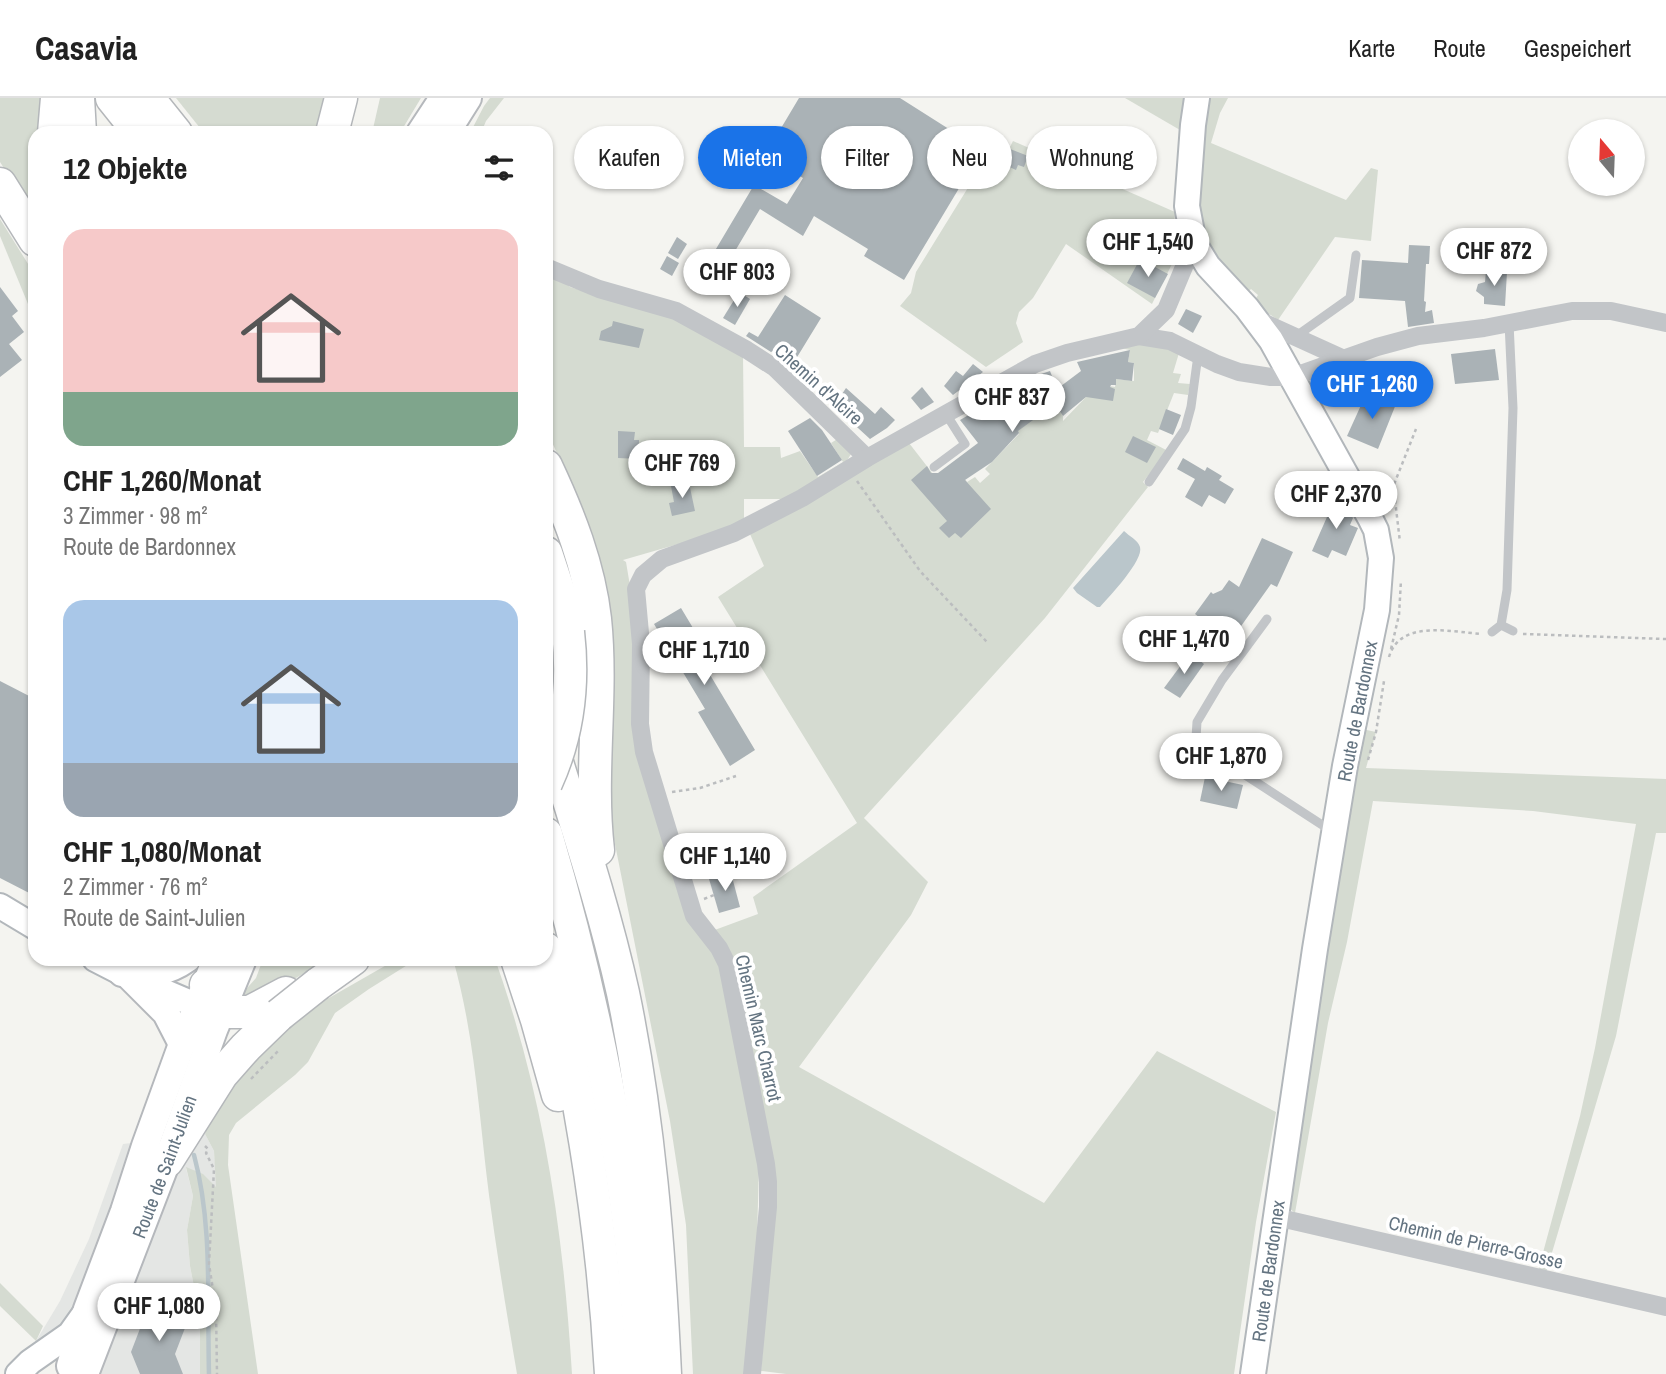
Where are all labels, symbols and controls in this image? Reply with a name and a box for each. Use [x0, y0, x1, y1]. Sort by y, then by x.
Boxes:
text: Casavia [35, 26, 137, 70]
text: Karte [1348, 32, 1395, 64]
text: Route [1433, 32, 1486, 64]
text: Gespeichert [1524, 32, 1631, 64]
north arrow [1568, 119, 1645, 196]
map controls [1568, 119, 1645, 196]
chip: Kaufen [574, 126, 684, 189]
chip: Mieten [698, 126, 807, 189]
chip: Filter [821, 126, 913, 189]
chip: Neu [927, 126, 1012, 189]
chip: Wohnung [1026, 126, 1157, 189]
text: 12 Objekte [63, 148, 187, 188]
icon: filters [480, 149, 518, 187]
pin: CHF 1,540 [1068, 220, 1228, 279]
text: CHF 1,540 [1102, 226, 1194, 257]
pin: CHF 872 [1429, 228, 1559, 288]
text: CHF 872 [1456, 235, 1532, 266]
pin: CHF 803 [672, 250, 802, 309]
text: CHF 803 [699, 256, 775, 287]
icon: home [228, 275, 354, 401]
street label: Chemin d'Alcire [769, 337, 869, 431]
pin: CHF 1,260 [1292, 362, 1452, 421]
text: CHF 1,260 [1326, 368, 1418, 399]
pin: CHF 837 [947, 374, 1077, 434]
text: CHF 837 [974, 381, 1050, 412]
pin: CHF 769 [617, 440, 747, 500]
text: CHF 769 [644, 447, 720, 478]
text: CHF 1,260/Monat [63, 460, 261, 500]
pin: CHF 2,370 [1256, 472, 1416, 531]
text: CHF 2,370 [1290, 478, 1382, 509]
text: 3 Zimmer · 98 m² [63, 500, 208, 531]
text: Route de Bardonnex [63, 531, 236, 562]
pin: CHF 1,470 [1104, 616, 1264, 676]
text: CHF 1,470 [1138, 623, 1230, 654]
pin: CHF 1,710 [624, 628, 784, 687]
text: CHF 1,710 [658, 634, 750, 665]
street label: Route de Bardonnex [1331, 638, 1383, 784]
icon: home [228, 646, 354, 772]
pin: CHF 1,870 [1141, 734, 1301, 793]
text: CHF 1,870 [1175, 740, 1267, 771]
text: CHF 1,080/Monat [63, 831, 261, 871]
pin: CHF 1,140 [645, 834, 805, 893]
text: CHF 1,140 [679, 840, 771, 871]
text: 2 Zimmer · 76 m² [63, 871, 208, 902]
text: Route de Saint-Julien [63, 902, 245, 933]
street label: Chemin Marc Charrot [729, 952, 789, 1105]
street label: Route de Saint-Julien [126, 1091, 203, 1242]
street label: Route de Bardonnex [1245, 1198, 1291, 1344]
street label: Chemin de Pierre-Grosse [1386, 1209, 1566, 1275]
pin: CHF 1,080 [79, 1284, 239, 1343]
text: CHF 1,080 [113, 1290, 205, 1321]

